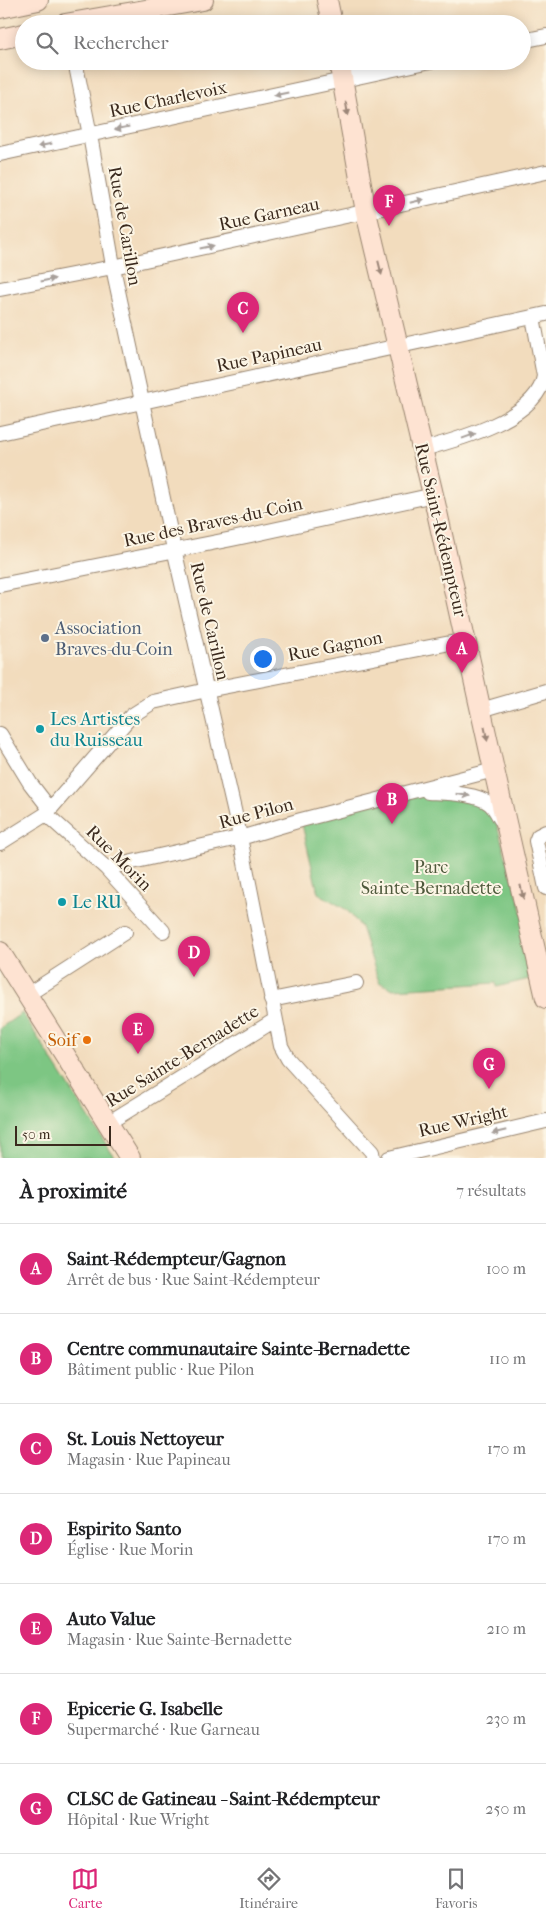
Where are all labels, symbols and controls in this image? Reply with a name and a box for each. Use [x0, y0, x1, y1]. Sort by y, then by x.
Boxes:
search box [15, 15, 531, 70]
icon: search [33, 29, 61, 57]
text: Rechercher [73, 32, 169, 54]
street label: Rue Charlevoix [107, 77, 229, 122]
one-way arrow [274, 90, 289, 98]
one-way arrow [344, 102, 352, 118]
one-way arrow [115, 124, 130, 132]
one-way arrow [37, 141, 53, 149]
street label: Rue de Carillon [104, 165, 145, 288]
pin: F [373, 185, 405, 226]
street label: Rue Garneau [217, 194, 321, 235]
one-way arrow [409, 197, 424, 205]
one-way arrow [199, 243, 214, 251]
one-way arrow [376, 261, 384, 276]
one-way arrow [40, 276, 55, 284]
pin: C [227, 292, 259, 333]
street label: Rue Papineau [214, 334, 324, 377]
one-way arrow [462, 432, 477, 439]
street label: Rue Saint-Rédempteur [410, 441, 471, 620]
street label: Rue des Braves-du-Coin [122, 493, 305, 552]
street label: Rue de Carillon [186, 560, 233, 683]
place label: Association Braves-du-Coin [54, 618, 173, 660]
street label: Rue Gagnon [286, 627, 385, 666]
marker: Association Braves-du-Coin [39, 632, 51, 644]
pin: A [446, 632, 478, 673]
your location [250, 646, 276, 672]
place label: Les Artistes du Ruisseau [50, 709, 143, 751]
marker: Les Artistes du Ruisseau [34, 723, 46, 735]
one-way arrow [482, 726, 490, 741]
pin: B [376, 783, 408, 824]
one-way arrow [456, 792, 472, 800]
street label: Rue Pilon [217, 793, 296, 833]
street label: Rue Morin [81, 821, 156, 896]
park label: Parc Sainte-Bernadette [361, 857, 501, 899]
one-way arrow [518, 885, 526, 900]
place label: Le RU [72, 892, 122, 913]
marker: Le RU [56, 896, 68, 908]
pin: D [178, 936, 210, 977]
street label: Rue Sainte-Bernadette [102, 1001, 263, 1112]
pin: E [122, 1013, 154, 1054]
place label: Soif [47, 1030, 81, 1051]
marker: Soif [81, 1034, 93, 1046]
pin: G [473, 1048, 505, 1089]
street label: Rue Wright [416, 1101, 510, 1142]
scale bar [15, 1123, 111, 1146]
text: 50 m [22, 1126, 50, 1143]
one-way arrow [491, 1128, 506, 1136]
text: À proximité [20, 1179, 127, 1203]
text: 7 résultats [456, 1181, 526, 1200]
text: Saint-Rédempteur/Gagnon [67, 1248, 286, 1270]
text: A [31, 1259, 41, 1278]
text: 100 m [486, 1259, 526, 1278]
text: Arrêt de bus · Rue Saint-Rédempteur [67, 1270, 320, 1289]
text: Centre communautaire Sainte-Bernadette [67, 1338, 410, 1360]
text: B [31, 1349, 41, 1368]
text: 110 m [489, 1349, 526, 1368]
text: Bâtiment public · Rue Pilon [67, 1360, 254, 1379]
text: St. Louis Nettoyeur [67, 1428, 224, 1450]
text: C [31, 1439, 41, 1458]
text: 170 m [487, 1439, 526, 1458]
text: Magasin · Rue Papineau [67, 1450, 230, 1469]
text: Espirito Santo [67, 1518, 181, 1540]
text: D [30, 1529, 42, 1548]
text: 170 m [487, 1529, 526, 1548]
text: Église · Rue Morin [67, 1540, 193, 1559]
text: Auto Value [67, 1608, 155, 1630]
text: E [31, 1619, 41, 1638]
text: 210 m [487, 1619, 526, 1638]
text: Magasin · Rue Sainte-Bernadette [67, 1630, 292, 1649]
text: Epicerie G. Isabelle [67, 1698, 223, 1720]
text: F [32, 1709, 40, 1728]
text: 230 m [486, 1709, 526, 1728]
text: Supermarché · Rue Garneau [67, 1720, 260, 1739]
text: CLSC de Gatineau - Saint-Rédempteur [67, 1788, 380, 1810]
text: G [30, 1799, 42, 1818]
text: 250 m [485, 1799, 526, 1818]
text: Hôpital · Rue Wright [67, 1810, 209, 1829]
tab: Carte [68, 1865, 102, 1912]
tab: Itinéraire [239, 1865, 298, 1912]
tab: Favoris [435, 1865, 478, 1912]

